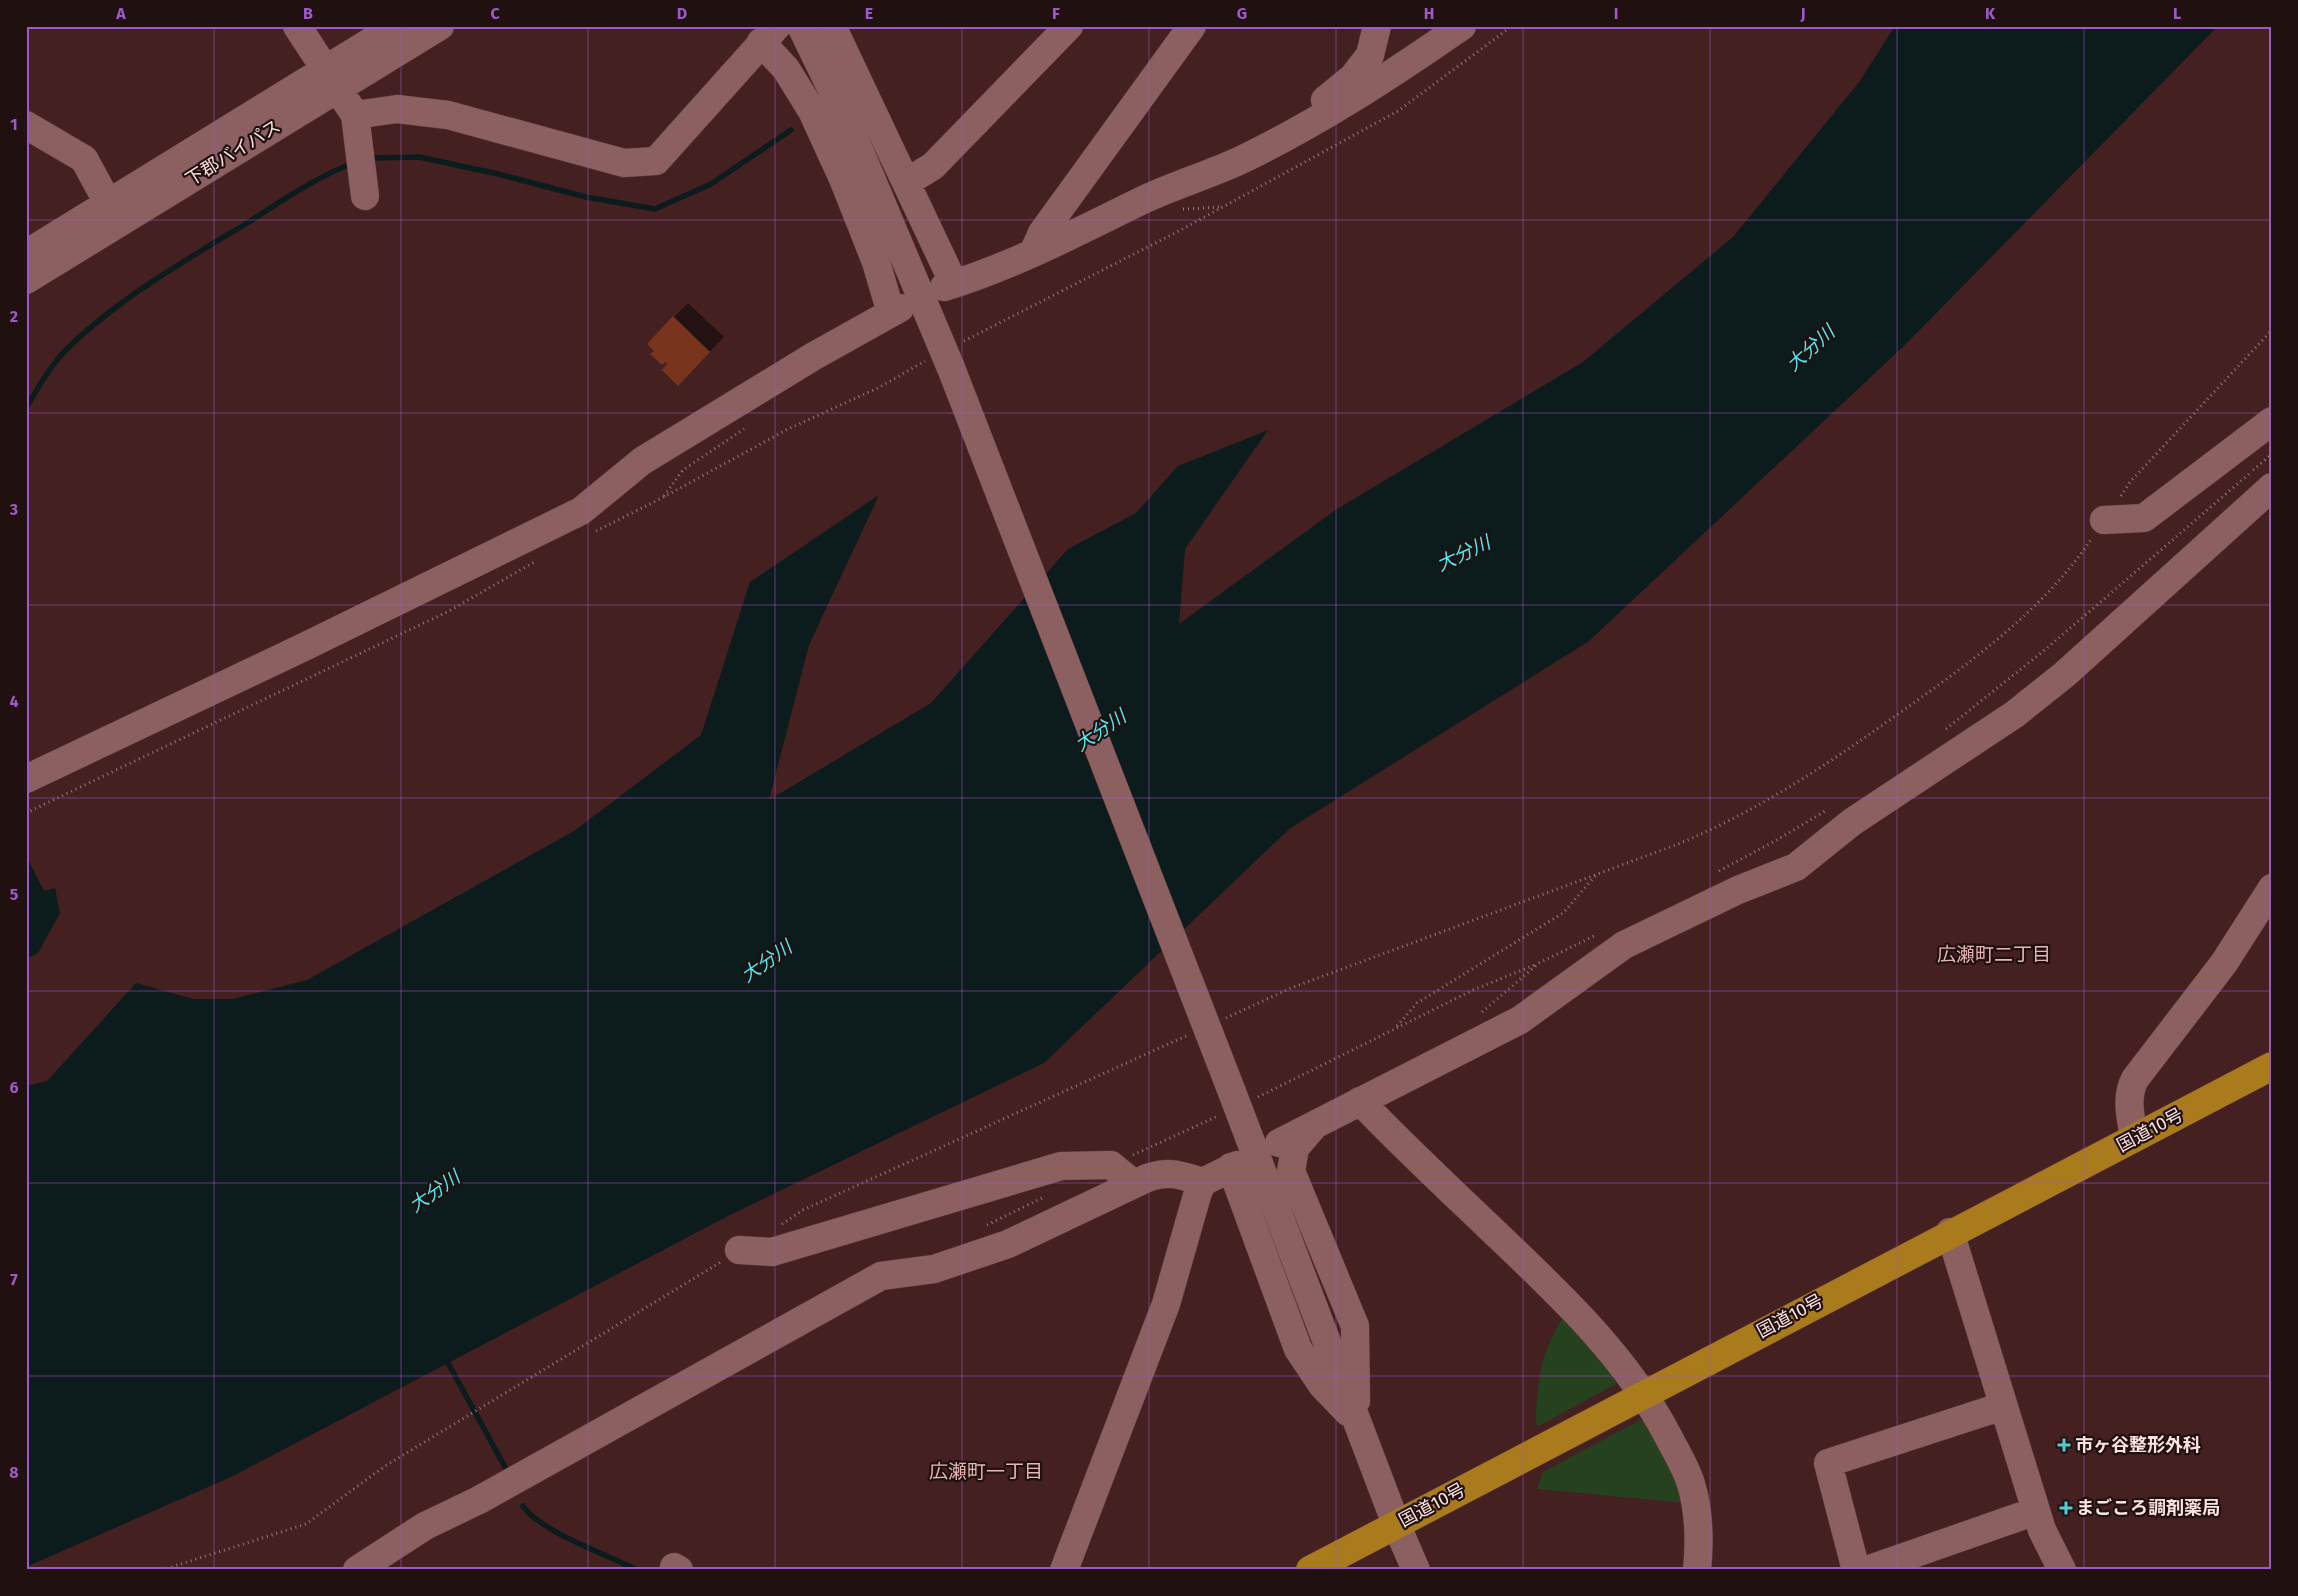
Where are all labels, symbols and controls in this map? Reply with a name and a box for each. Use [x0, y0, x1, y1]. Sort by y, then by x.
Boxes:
text: A [115, 4, 126, 23]
text: B [303, 4, 313, 23]
text: C [490, 4, 500, 23]
text: D [677, 4, 687, 23]
text: E [865, 4, 873, 23]
text: F [1052, 4, 1060, 23]
text: G [1237, 4, 1247, 23]
text: H [1424, 4, 1434, 23]
text: I [1614, 4, 1618, 23]
text: J [1799, 4, 1806, 23]
text: K [1985, 4, 1996, 23]
text: L [2173, 4, 2181, 23]
text: 1 [10, 115, 18, 134]
street label: 下郡バイパス [182, 115, 284, 191]
text: 2 [10, 307, 18, 326]
water label: 大分川 [1781, 319, 1841, 376]
text: 3 [9, 500, 18, 519]
water label: 大分川 [1433, 530, 1496, 576]
text: 4 [9, 692, 19, 711]
water label: 大分川 [1070, 704, 1132, 756]
text: 5 [10, 885, 19, 904]
water label: 大分川 [736, 934, 798, 987]
district label: 広瀬町二丁目 [1937, 943, 2051, 966]
text: 6 [9, 1078, 19, 1097]
street label: 国道10号 [2113, 1103, 2187, 1157]
water label: 大分川 [404, 1164, 466, 1217]
text: 7 [10, 1270, 18, 1289]
street label: 国道10号 [1753, 1289, 1827, 1343]
place label: 市ヶ谷整形外科 [2075, 1434, 2201, 1456]
marker: 市ヶ谷整形外科 [2057, 1438, 2071, 1452]
district label: 広瀬町一丁目 [929, 1460, 1043, 1483]
text: 8 [9, 1463, 19, 1482]
street label: 国道10号 [1395, 1478, 1469, 1532]
place label: まごころ調剤薬局 [2076, 1497, 2220, 1519]
marker: まごころ調剤薬局 [2060, 1502, 2072, 1514]

